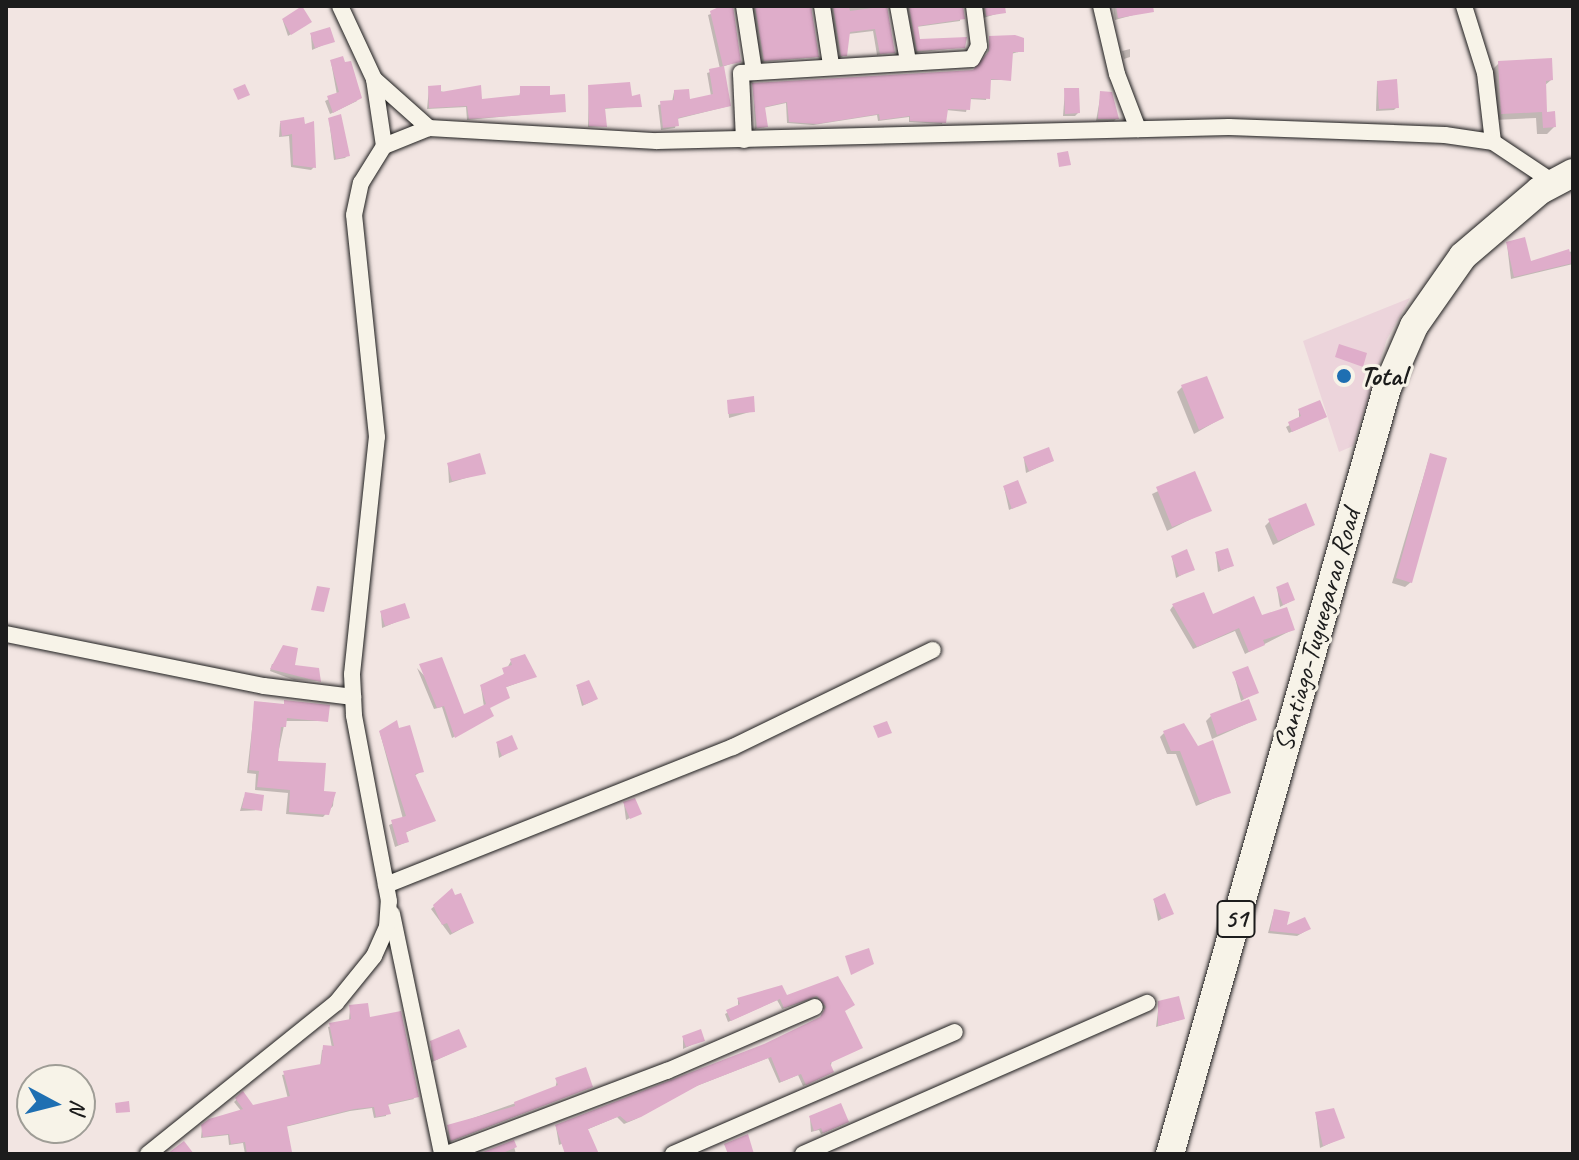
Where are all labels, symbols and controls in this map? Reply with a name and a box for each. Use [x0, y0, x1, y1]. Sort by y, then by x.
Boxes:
place label: Total [1360, 359, 1406, 393]
marker: Total [1335, 367, 1353, 385]
street label: Santiago-Tuguegarao Road [1266, 505, 1368, 755]
road number: 51 [1216, 897, 1256, 941]
north arrow [16, 1064, 96, 1144]
text: N [63, 1098, 93, 1115]

